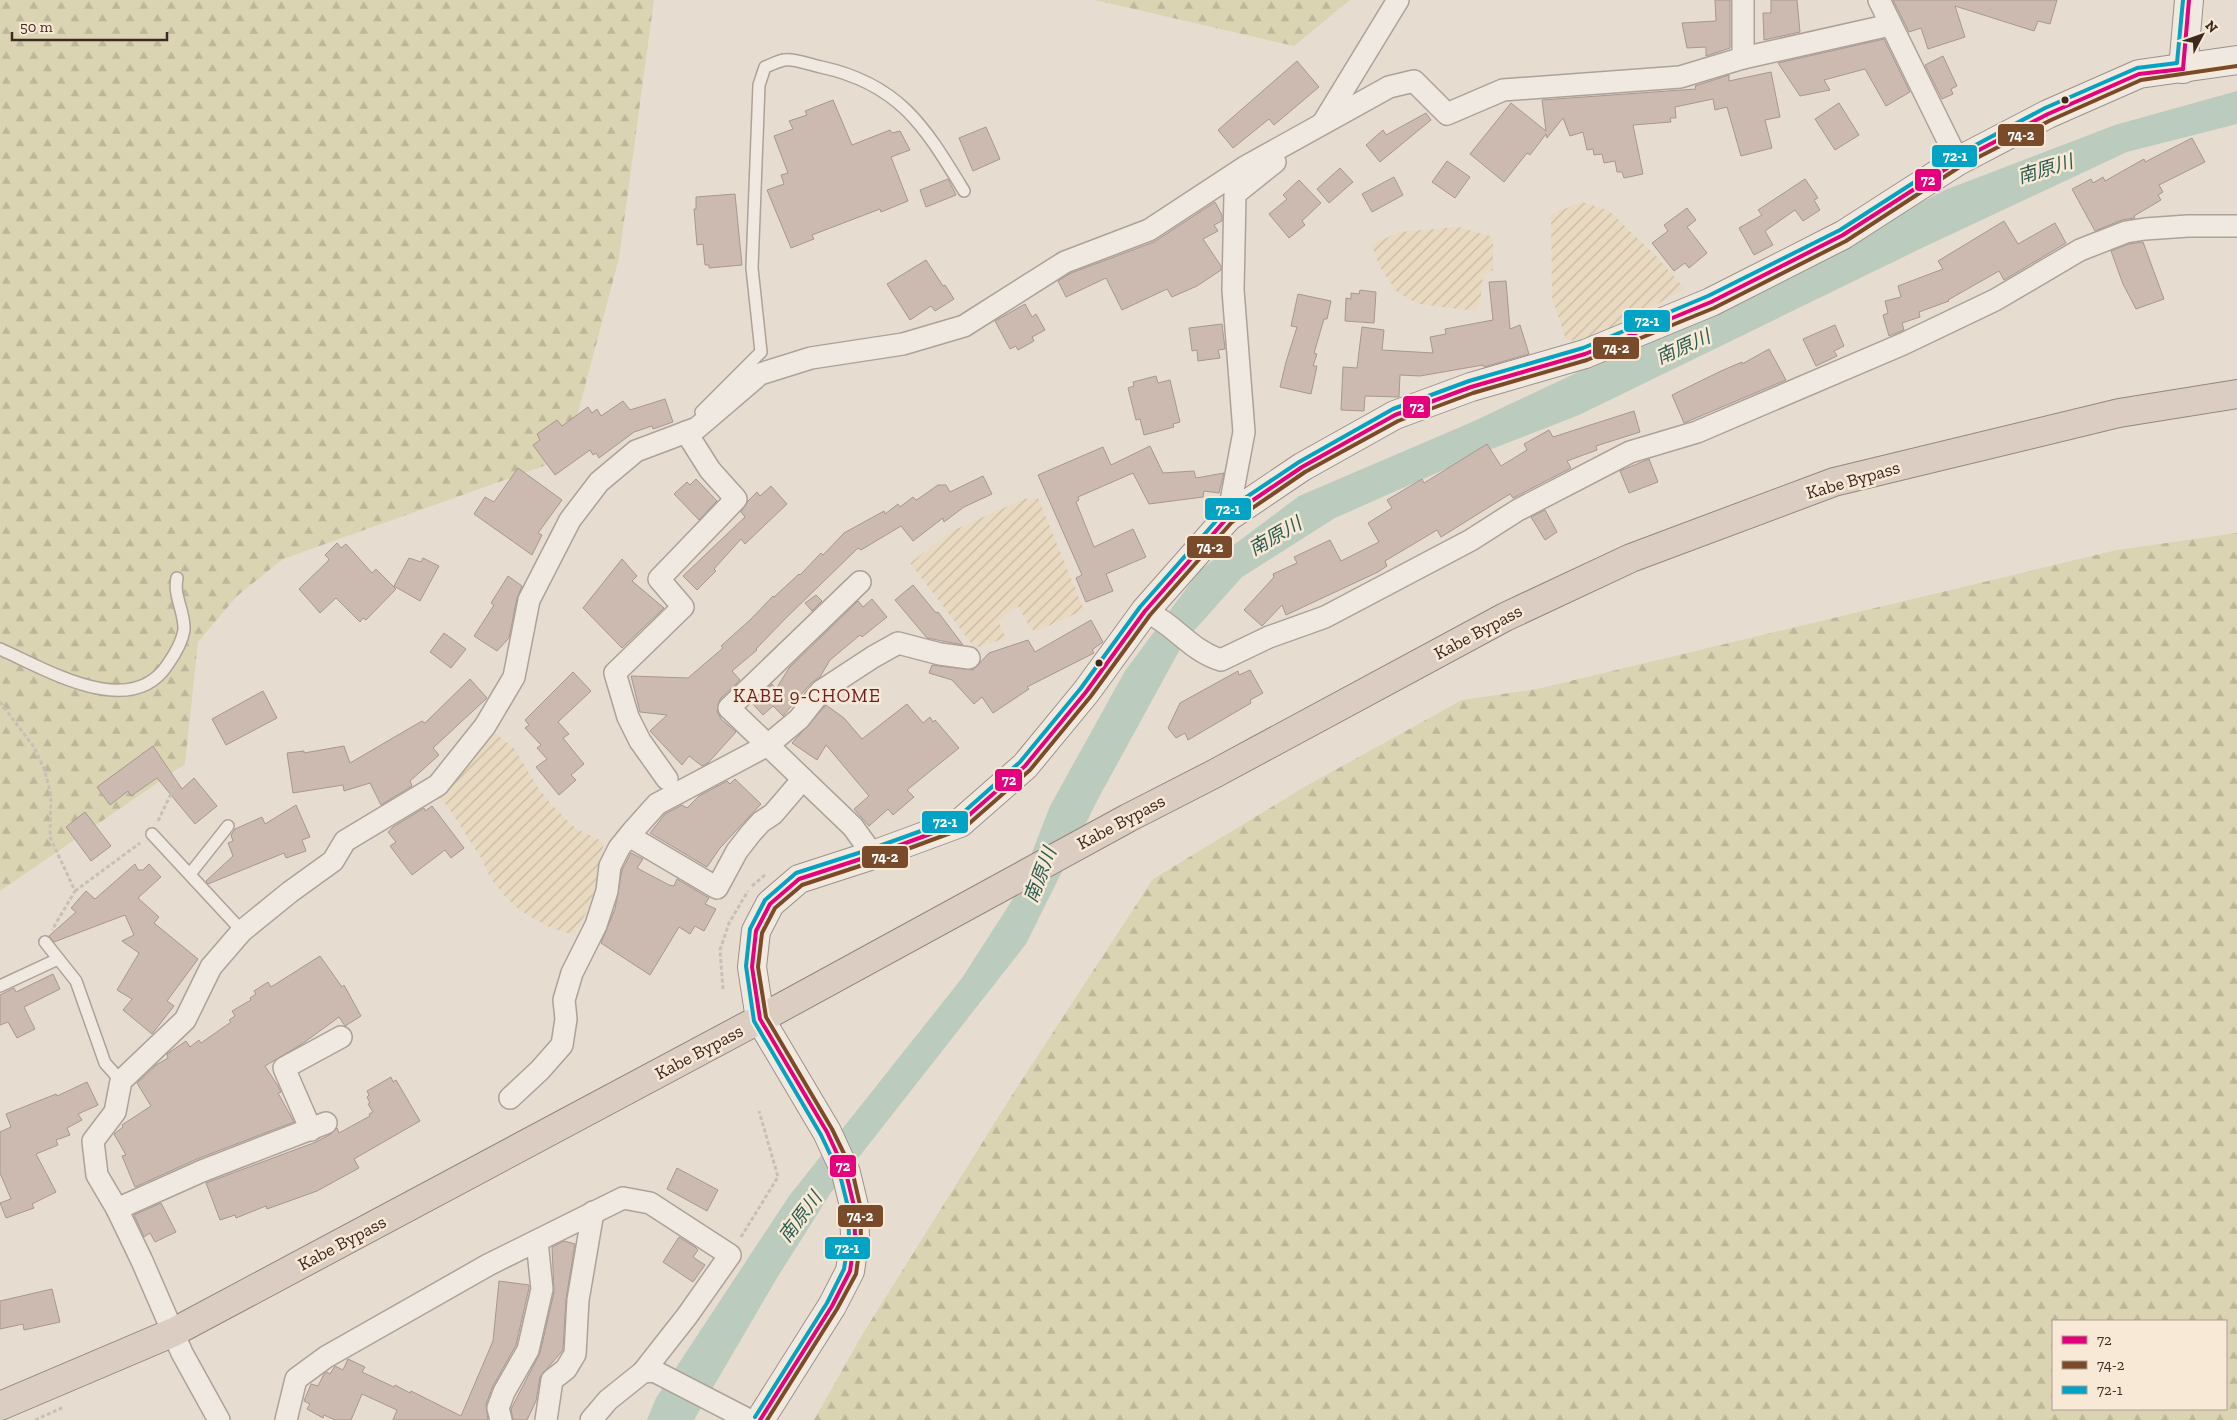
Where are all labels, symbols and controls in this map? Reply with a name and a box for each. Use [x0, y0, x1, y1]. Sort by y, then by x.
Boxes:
scale bar [12, 10, 168, 42]
north arrow [2177, 10, 2227, 60]
text: N [2202, 17, 2222, 37]
text: 50 m [20, 18, 53, 36]
unlabelled marker [2060, 95, 2070, 105]
line badge: 74-2 [1997, 123, 2045, 147]
text: 74-2 [2008, 127, 2035, 144]
line badge: 72-1 [1931, 144, 1978, 168]
text: 72-1 [1943, 148, 1968, 165]
water label: 南原川 [2014, 149, 2078, 188]
line badge: 72 [1914, 168, 1942, 192]
text: 72 [1921, 172, 1936, 189]
line badge: 72-1 [1623, 309, 1671, 333]
text: 72-1 [1635, 313, 1660, 330]
water label: 南原川 [1652, 324, 1716, 369]
line badge: 74-2 [1592, 336, 1640, 360]
text: 74-2 [1603, 340, 1630, 357]
line badge: 72 [1402, 395, 1431, 419]
text: 72 [1410, 399, 1425, 416]
street label: Kabe Bypass [1804, 456, 1903, 504]
line badge: 72-1 [1204, 497, 1252, 521]
text: 72-1 [1216, 501, 1241, 518]
water label: 南原川 [1245, 511, 1307, 560]
line badge: 74-2 [1186, 535, 1233, 559]
text: 74-2 [1197, 539, 1224, 556]
street label: Kabe Bypass [1430, 600, 1526, 664]
unlabelled marker [1094, 658, 1104, 668]
district label: KABE 9-CHOME [733, 684, 881, 707]
line badge: 72 [994, 768, 1023, 792]
text: 72 [1002, 772, 1017, 789]
street label: Kabe Bypass [1073, 790, 1169, 854]
line badge: 72-1 [921, 810, 969, 834]
text: 72-1 [933, 814, 958, 831]
water label: 南原川 [1019, 842, 1062, 906]
line badge: 74-2 [861, 845, 909, 869]
text: 74-2 [872, 849, 899, 866]
street label: Kabe Bypass [651, 1020, 747, 1084]
line badge: 72 [829, 1154, 857, 1178]
text: 72 [836, 1158, 851, 1175]
water label: 南原川 [774, 1186, 828, 1247]
line badge: 74-2 [837, 1204, 884, 1228]
text: 74-2 [847, 1208, 874, 1225]
street label: Kabe Bypass [294, 1211, 390, 1275]
line badge: 72-1 [824, 1236, 871, 1260]
text: 72-1 [835, 1240, 860, 1257]
legend [2052, 1320, 2227, 1410]
text: 72 [2097, 1331, 2112, 1349]
text: 74-2 [2097, 1356, 2125, 1374]
text: 72-1 [2097, 1381, 2123, 1399]

